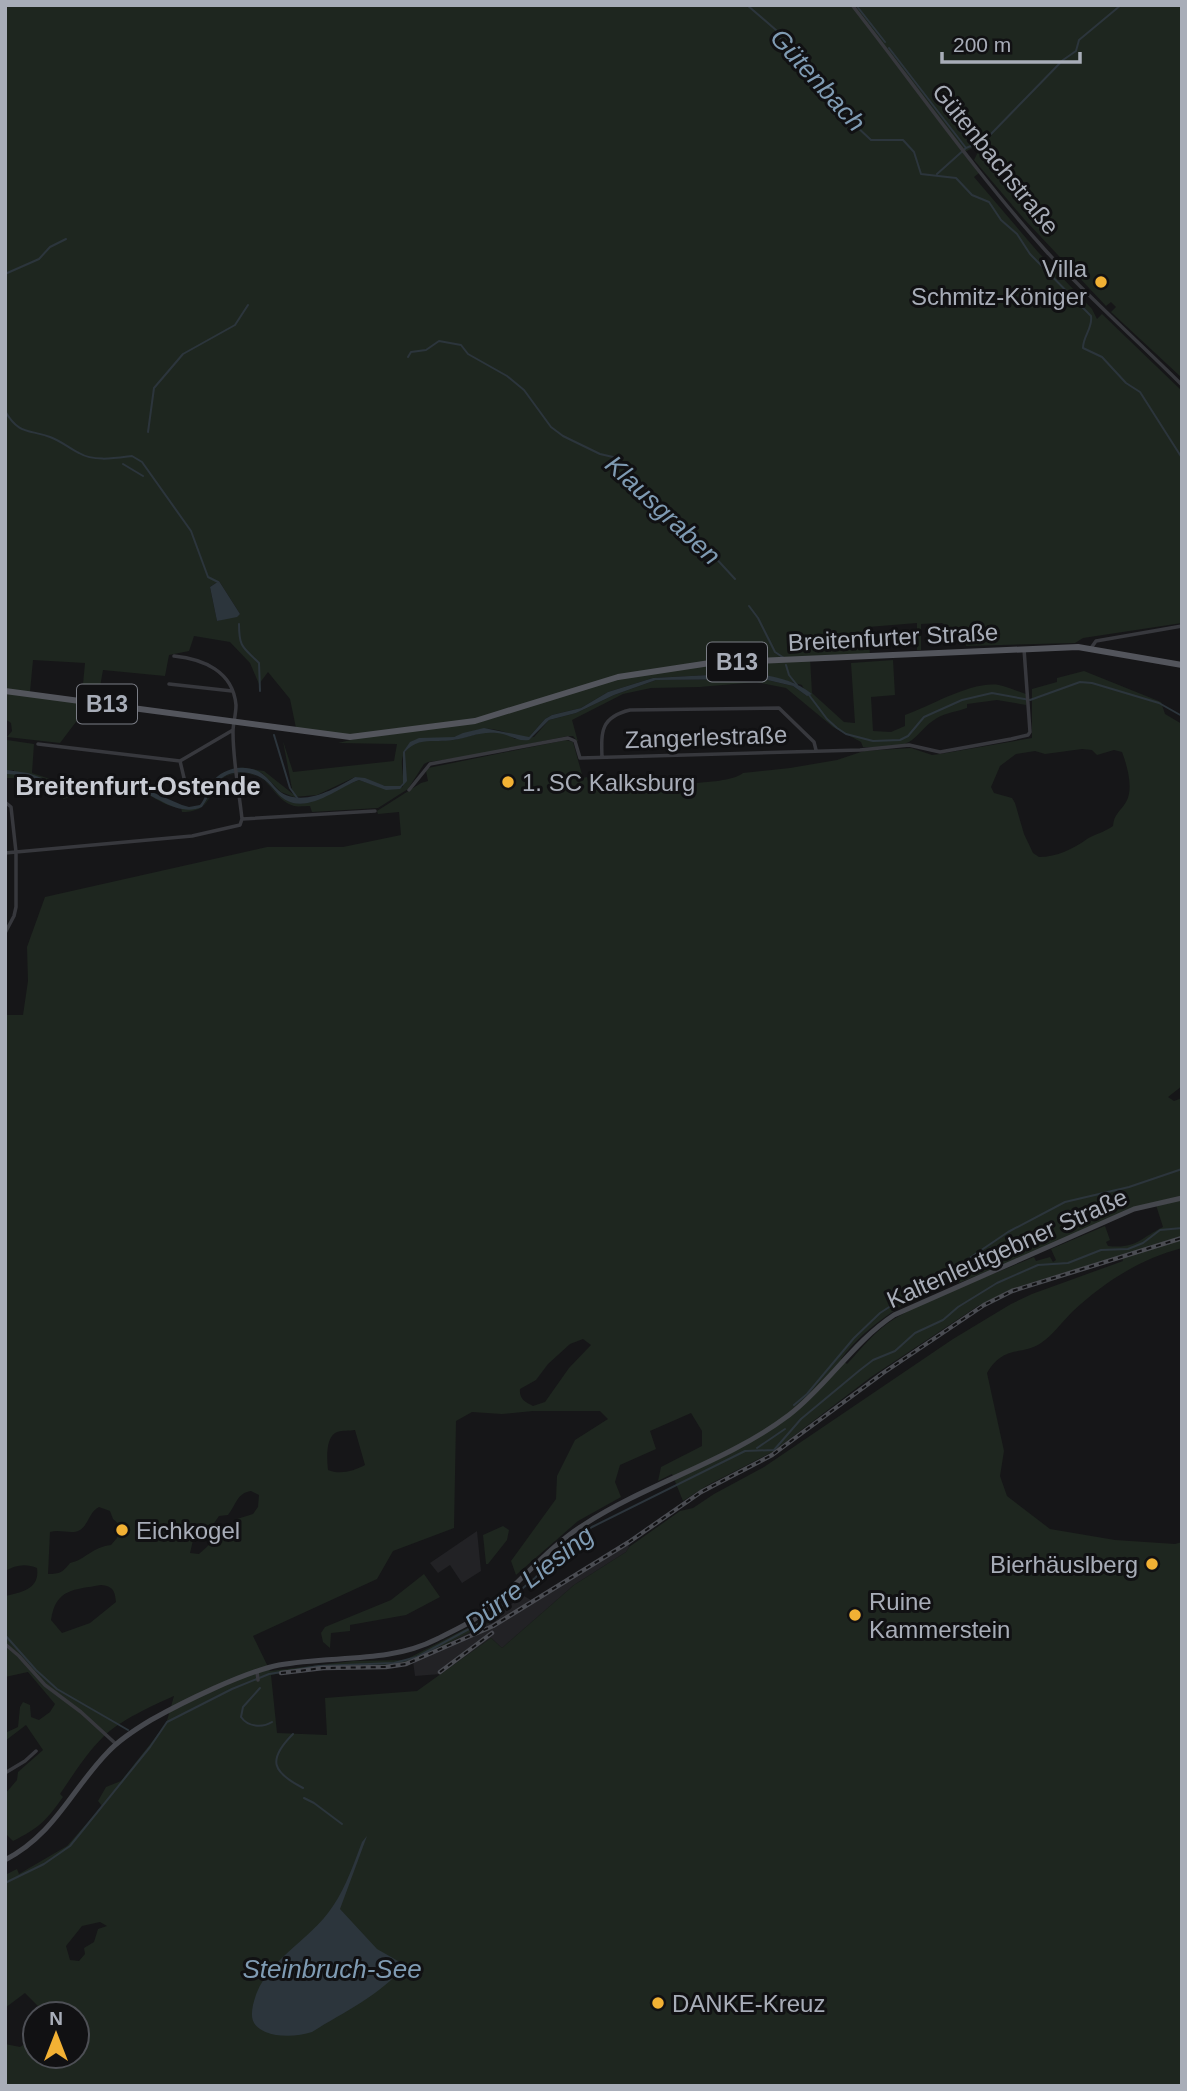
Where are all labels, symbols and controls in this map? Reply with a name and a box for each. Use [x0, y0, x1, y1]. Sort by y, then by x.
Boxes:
scale bar [942, 21, 1080, 65]
water label: Gütenbach [764, 23, 872, 137]
text: 200 m [953, 33, 1011, 56]
street label: Gütenbachstraße [927, 78, 1065, 240]
place label: Villa Schmitz-Königer [911, 255, 1088, 310]
marker: Villa Schmitz-Königer [1093, 274, 1109, 290]
water label: Klausgraben [599, 449, 727, 571]
street label: Breitenfurter Straße [787, 618, 999, 656]
road number: B13 [707, 642, 767, 682]
road number: B13 [77, 684, 137, 724]
street label: Zangerlestraße [624, 721, 788, 753]
place label: 1. SC Kalksburg [522, 769, 695, 796]
district label: Breitenfurt-Ostende [15, 771, 261, 801]
marker: 1. SC Kalksburg [500, 774, 516, 790]
street label: Kaltenleutgebner Straße [883, 1183, 1131, 1313]
place label: Eichkogel [136, 1517, 240, 1544]
water label: Dürre Liesing [459, 1519, 600, 1638]
marker: Eichkogel [114, 1522, 130, 1538]
place label: Bierhäuslberg [990, 1551, 1138, 1578]
marker: Bierhäuslberg [1144, 1556, 1160, 1572]
place label: Ruine Kammerstein [869, 1588, 1010, 1643]
marker: Ruine Kammerstein [847, 1607, 863, 1623]
water label: Steinbruch-See [242, 1954, 422, 1984]
place label: DANKE-Kreuz [672, 1990, 825, 2017]
marker: DANKE-Kreuz [650, 1995, 666, 2011]
north arrow [21, 2000, 91, 2070]
text: N [49, 2008, 63, 2029]

